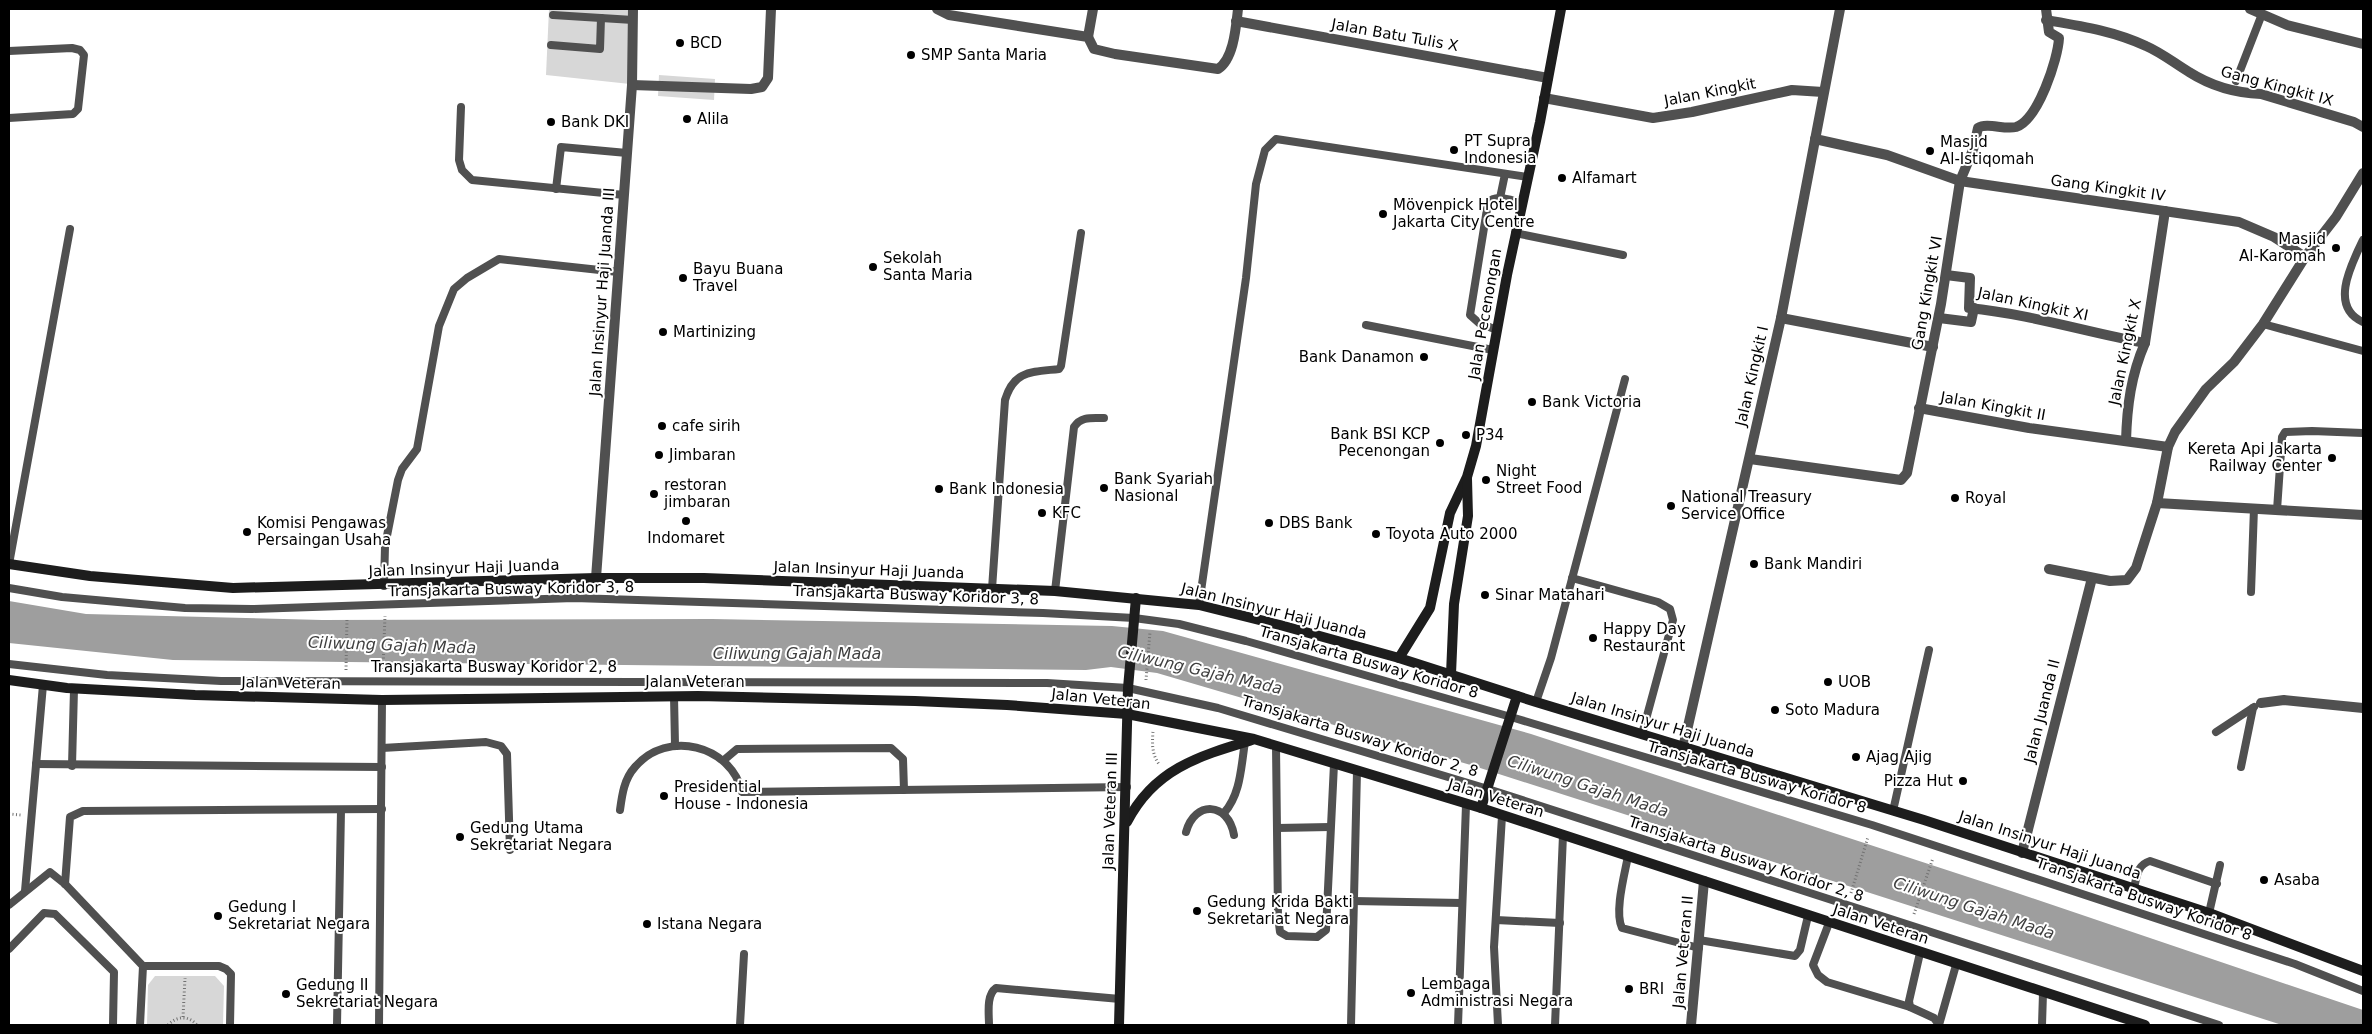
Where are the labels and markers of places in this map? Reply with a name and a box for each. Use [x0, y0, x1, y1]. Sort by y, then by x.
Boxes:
place label: BCD [690, 34, 722, 52]
marker: BCD [674, 37, 686, 49]
place label: SMP Santa Maria [921, 46, 1047, 64]
marker: SMP Santa Maria [905, 49, 917, 61]
place label: Alila [697, 110, 729, 128]
place label: Bank DKI [561, 113, 629, 131]
marker: Alila [681, 113, 693, 125]
marker: Bank DKI [545, 116, 557, 128]
place label: PT Supra Indonesia [1464, 132, 1537, 167]
place label: Masjid Al-Istiqomah [1940, 133, 2034, 168]
marker: PT Supra Indonesia [1448, 144, 1460, 156]
marker: Masjid Al-Istiqomah [1924, 145, 1936, 157]
place label: Alfamart [1572, 169, 1637, 187]
marker: Alfamart [1556, 172, 1568, 184]
place label: Mövenpick Hotel Jakarta City Centre [1392, 196, 1535, 231]
marker: Mövenpick Hotel Jakarta City Centre [1377, 208, 1389, 220]
place label: Masjid Al-Karomah [2239, 230, 2326, 265]
marker: Masjid Al-Karomah [2330, 242, 2342, 254]
place label: Sekolah Santa Maria [883, 249, 973, 284]
place label: Bayu Buana Travel [692, 260, 783, 295]
marker: Sekolah Santa Maria [867, 261, 879, 273]
marker: Bayu Buana Travel [677, 272, 689, 284]
place label: Martinizing [673, 323, 756, 341]
marker: Martinizing [657, 326, 669, 338]
place label: Bank Danamon [1299, 348, 1414, 366]
marker: Bank Danamon [1418, 351, 1430, 363]
place label: Bank Victoria [1542, 393, 1641, 411]
marker: Bank Victoria [1526, 396, 1538, 408]
place label: cafe sirih [672, 417, 741, 435]
marker: cafe sirih [656, 420, 668, 432]
place label: Bank BSI KCP Pecenongan [1330, 425, 1430, 460]
place label: P34 [1476, 426, 1504, 444]
marker: P34 [1460, 429, 1472, 441]
marker: Bank BSI KCP Pecenongan [1434, 437, 1446, 449]
place label: Kereta Api Jakarta Railway Center [2188, 440, 2323, 475]
place label: Jimbaran [668, 446, 736, 464]
marker: Jimbaran [653, 449, 665, 461]
marker: Kereta Api Jakarta Railway Center [2326, 452, 2338, 464]
place label: Night Street Food [1496, 462, 1582, 497]
place label: Bank Syariah Nasional [1114, 470, 1213, 505]
marker: Night Street Food [1480, 474, 1492, 486]
place label: restoran jimbaran [663, 476, 731, 511]
place label: Bank Indonesia [949, 480, 1064, 498]
marker: Bank Syariah Nasional [1098, 482, 1110, 494]
marker: Bank Indonesia [933, 483, 945, 495]
marker: restoran jimbaran [648, 488, 660, 500]
place label: National Treasury Service Office [1681, 488, 1812, 523]
place label: Royal [1965, 489, 2006, 507]
marker: Royal [1949, 492, 1961, 504]
marker: National Treasury Service Office [1665, 500, 1677, 512]
place label: KFC [1052, 504, 1081, 522]
marker: KFC [1036, 507, 1048, 519]
place label: Komisi Pengawas Persaingan Usaha [257, 514, 391, 549]
place label: DBS Bank [1279, 514, 1353, 532]
marker: Indomaret [680, 515, 692, 527]
marker: DBS Bank [1263, 517, 1275, 529]
place label: Toyota Auto 2000 [1385, 525, 1517, 543]
marker: Komisi Pengawas Persaingan Usaha [241, 526, 253, 538]
marker: Toyota Auto 2000 [1370, 528, 1382, 540]
place label: Indomaret [647, 529, 725, 547]
place label: Bank Mandiri [1764, 555, 1862, 573]
marker: Bank Mandiri [1748, 558, 1760, 570]
place label: Sinar Matahari [1495, 586, 1605, 604]
marker: Sinar Matahari [1479, 589, 1491, 601]
place label: Happy Day Restaurant [1603, 620, 1686, 655]
marker: Happy Day Restaurant [1587, 632, 1599, 644]
place label: UOB [1838, 673, 1871, 691]
marker: UOB [1822, 676, 1834, 688]
place label: Soto Madura [1785, 701, 1880, 719]
marker: Soto Madura [1769, 704, 1781, 716]
place label: Ajag Ajig [1866, 748, 1932, 766]
marker: Ajag Ajig [1850, 751, 1862, 763]
place label: Pizza Hut [1884, 772, 1953, 790]
marker: Pizza Hut [1957, 775, 1969, 787]
place label: Presidential House - Indonesia [674, 778, 809, 813]
marker: Presidential House - Indonesia [658, 790, 670, 802]
place label: Gedung Utama Sekretariat Negara [470, 819, 612, 854]
marker: Gedung Utama Sekretariat Negara [454, 831, 466, 843]
place label: Asaba [2274, 871, 2320, 889]
marker: Asaba [2258, 874, 2270, 886]
place label: Gedung Krida Bakti Sekretariat Negara [1207, 893, 1353, 928]
place label: Gedung I Sekretariat Negara [228, 898, 370, 933]
marker: Gedung Krida Bakti Sekretariat Negara [1191, 905, 1203, 917]
marker: Gedung I Sekretariat Negara [212, 910, 224, 922]
place label: Istana Negara [657, 915, 762, 933]
marker: Istana Negara [641, 918, 653, 930]
place label: Lembaga Administrasi Negara [1421, 975, 1573, 1010]
place label: Gedung II Sekretariat Negara [296, 976, 438, 1011]
place label: BRI [1639, 980, 1664, 998]
marker: BRI [1623, 983, 1635, 995]
marker: Lembaga Administrasi Negara [1405, 987, 1417, 999]
marker: Gedung II Sekretariat Negara [280, 988, 292, 1000]

